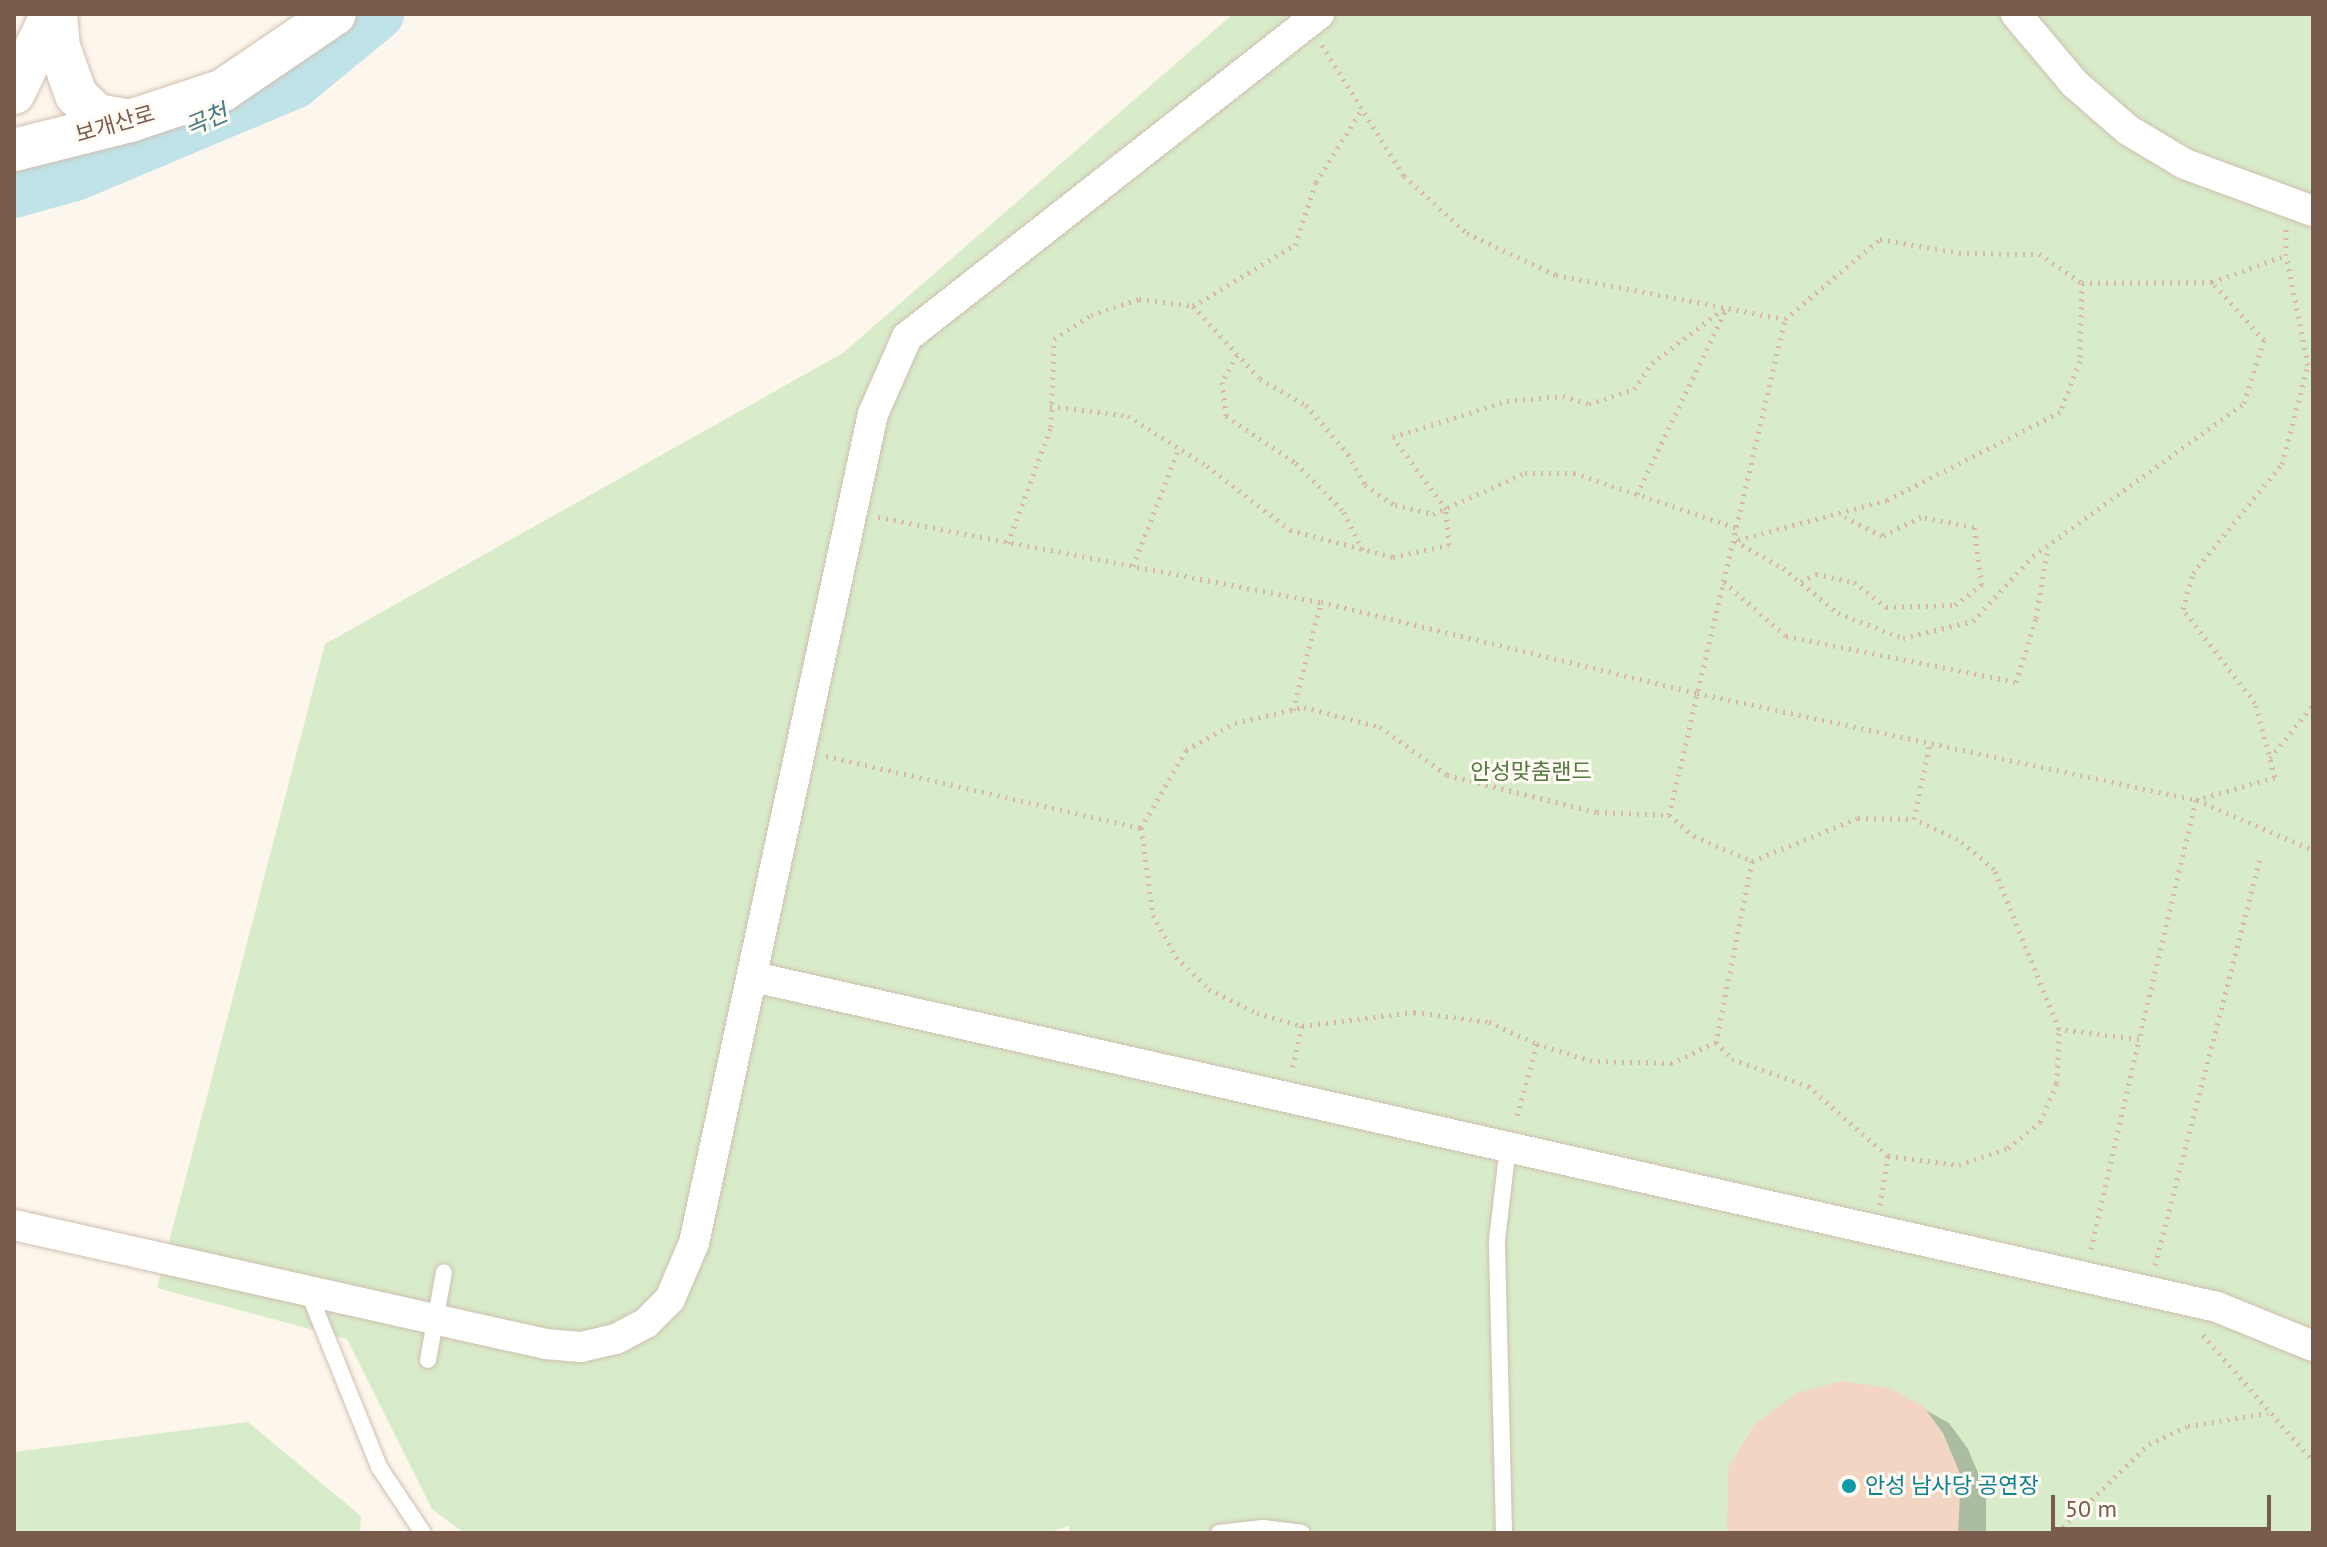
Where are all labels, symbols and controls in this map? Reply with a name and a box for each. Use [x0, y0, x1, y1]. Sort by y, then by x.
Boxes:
water label: 곡천 [180, 98, 232, 142]
street label: 보개산로 [72, 100, 158, 148]
park label: 안성맞춤랜드 [1470, 759, 1592, 785]
place label: 안성 남사당 공연장 [1865, 1473, 2039, 1499]
marker: 안성 남사당 공연장 [1840, 1477, 1858, 1495]
scale bar [2055, 1479, 2275, 1529]
text: 50 m [2065, 1493, 2117, 1524]

